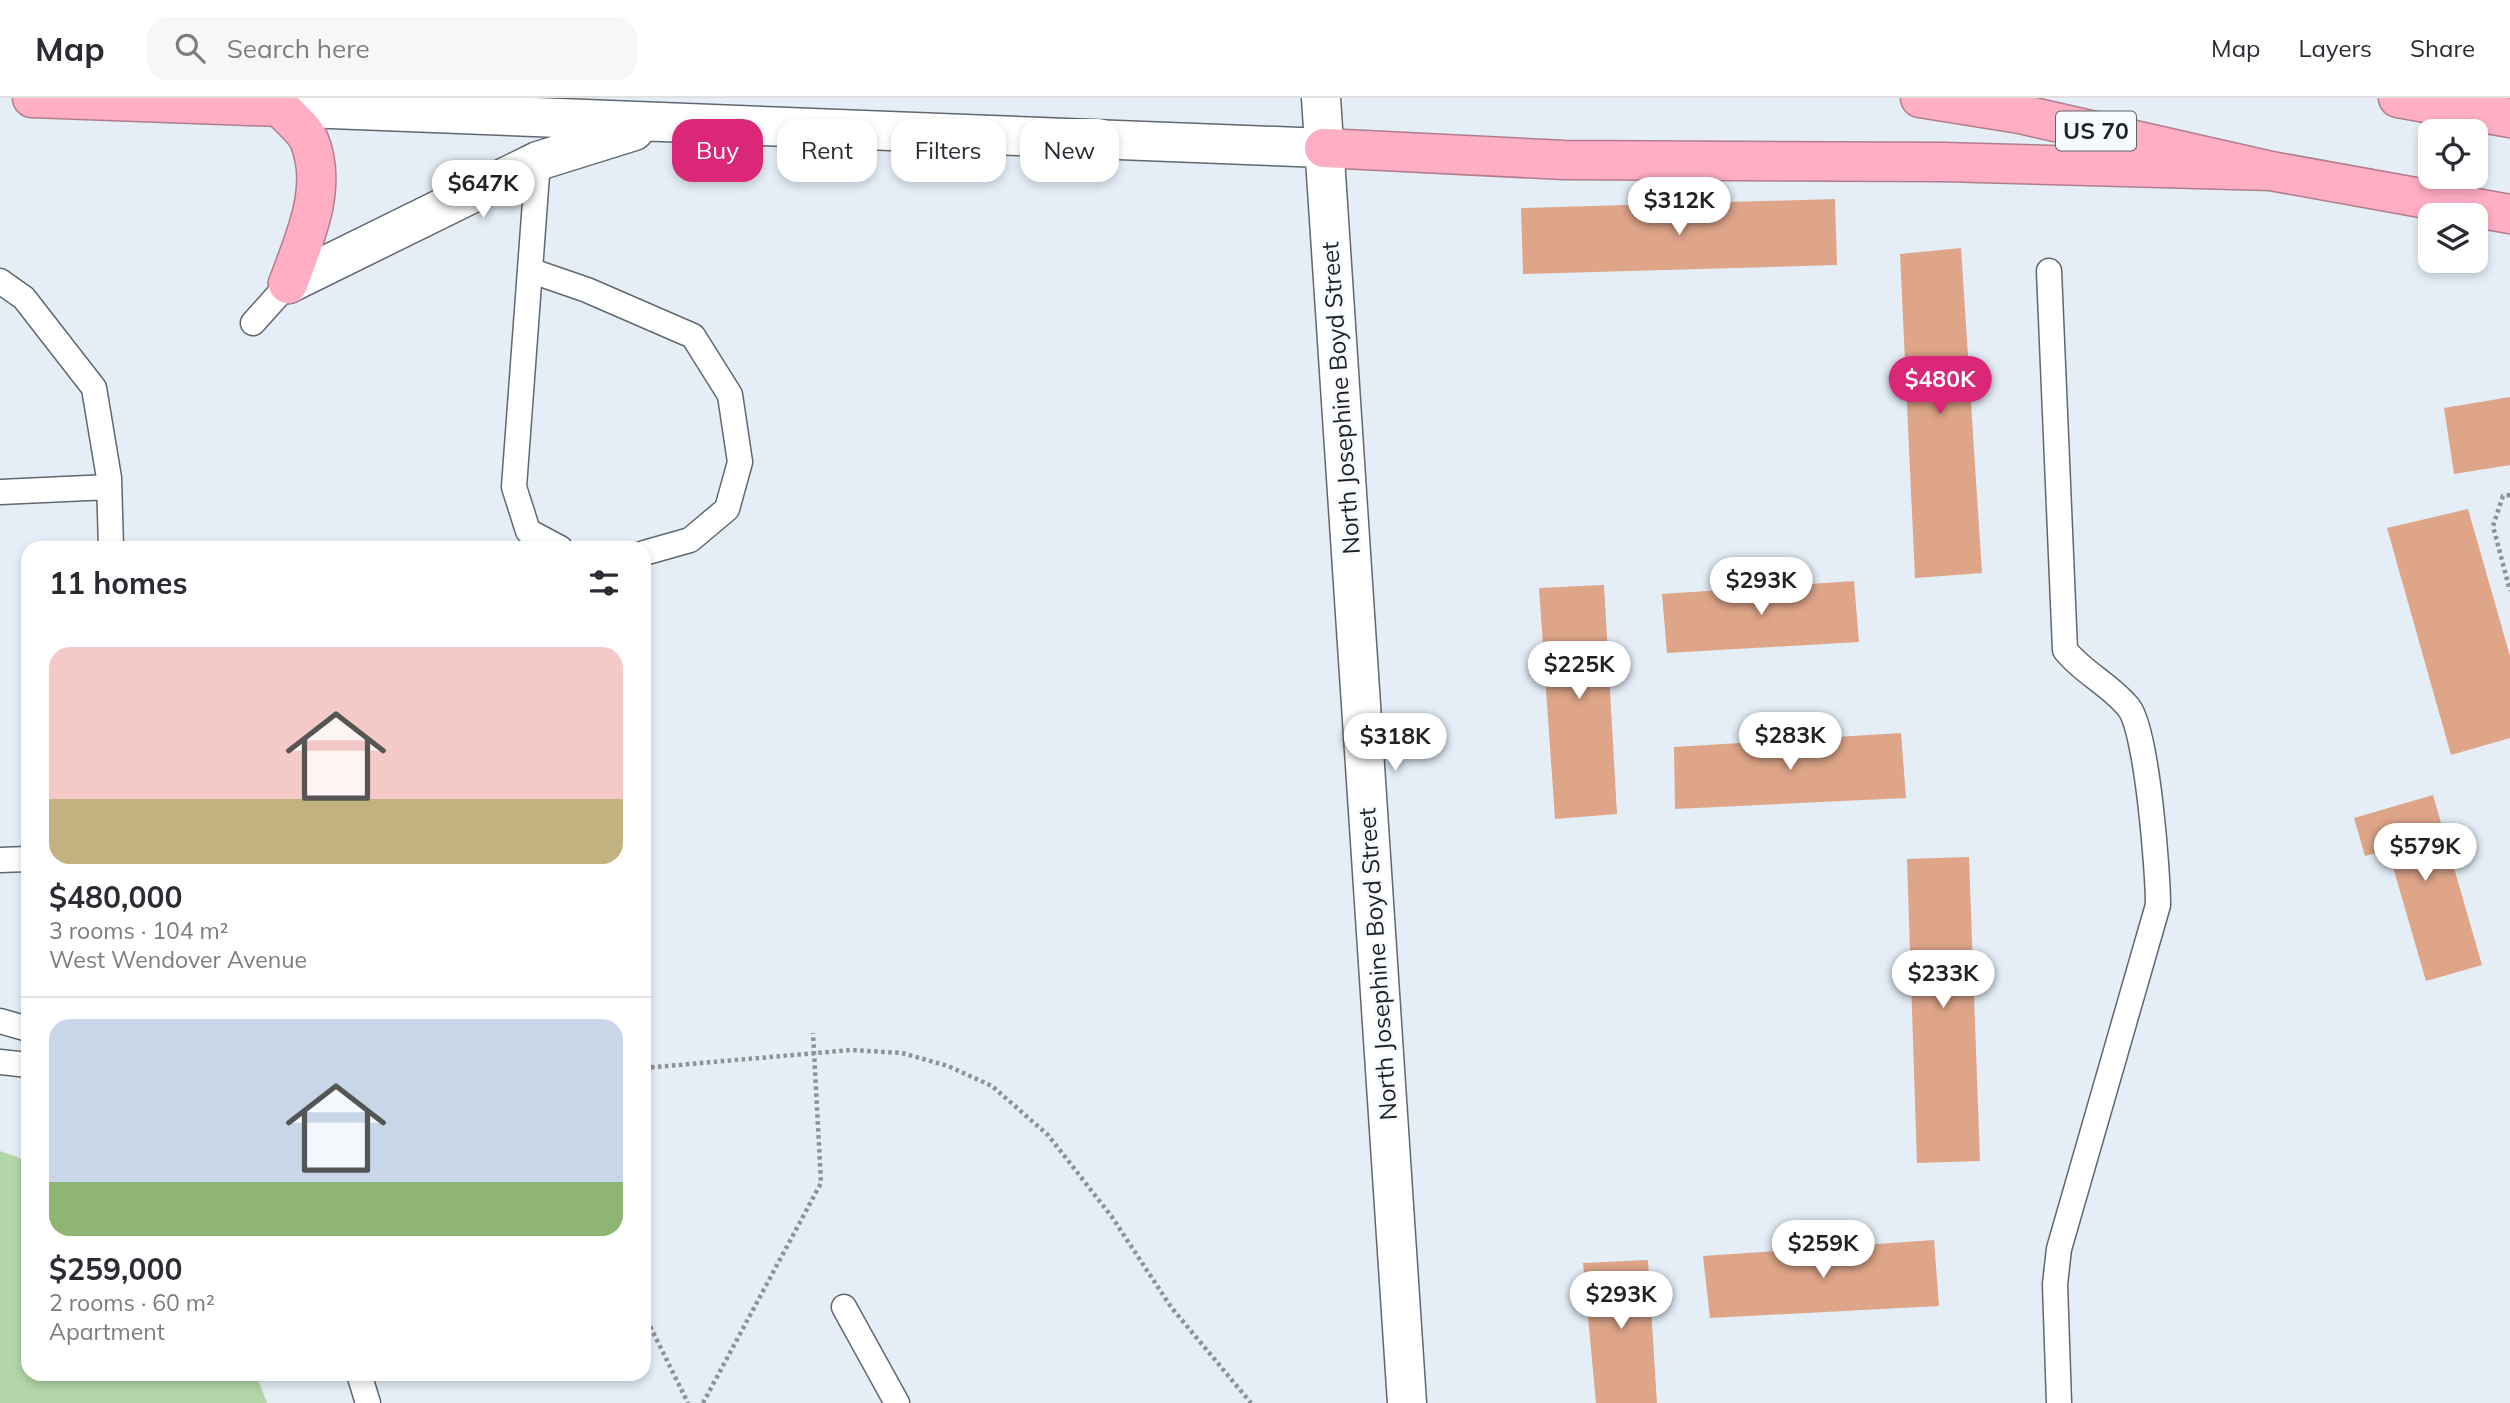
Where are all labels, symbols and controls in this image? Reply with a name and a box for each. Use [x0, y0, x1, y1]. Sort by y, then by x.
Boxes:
search box [147, 17, 637, 80]
text: Map [35, 28, 105, 69]
icon: search [171, 29, 209, 67]
text: Search here [227, 32, 370, 65]
text: Map [2211, 33, 2260, 63]
text: Layers [2298, 33, 2372, 63]
text: Share [2410, 33, 2475, 63]
road number: US 70 [2056, 112, 2136, 150]
chip: Buy [672, 119, 763, 182]
chip: Rent [777, 119, 877, 182]
chip: Filters [891, 119, 1006, 182]
chip: New [1020, 119, 1119, 182]
map controls [2418, 119, 2488, 273]
button: locate [2418, 119, 2488, 189]
pin: $647K [434, 160, 532, 220]
text: $647K [448, 168, 518, 197]
pin: $312K [1630, 178, 1728, 237]
text: $312K [1644, 185, 1714, 214]
button: layers [2418, 203, 2488, 273]
street label: North Josephine Boyd Street [1314, 241, 1366, 555]
pin: $480K [1891, 356, 1989, 416]
text: $480K [1905, 364, 1975, 393]
pin: $293K [1712, 558, 1810, 617]
text: 11 homes [49, 564, 188, 602]
icon: filters [585, 564, 623, 602]
text: $293K [1726, 565, 1796, 594]
pin: $225K [1530, 642, 1628, 701]
text: $225K [1544, 649, 1614, 678]
icon: home [273, 693, 399, 819]
pin: $283K [1741, 712, 1839, 772]
pin: $318K [1346, 714, 1444, 773]
text: $283K [1755, 720, 1825, 749]
text: $318K [1360, 721, 1430, 750]
street label: North Josephine Boyd Street [1351, 807, 1403, 1121]
pin: $579K [2376, 824, 2474, 883]
text: $579K [2390, 831, 2460, 860]
text: $480,000 [49, 878, 182, 916]
text: 3 rooms · 104 m² [49, 916, 229, 945]
text: West Wendover Avenue [49, 945, 307, 974]
pin: $233K [1894, 950, 1992, 1010]
text: $233K [1908, 958, 1978, 987]
icon: home [273, 1065, 399, 1191]
pin: $259K [1774, 1220, 1872, 1280]
text: $259K [1788, 1228, 1858, 1257]
text: $259,000 [49, 1250, 182, 1288]
pin: $293K [1572, 1272, 1670, 1331]
text: $293K [1586, 1279, 1656, 1308]
text: 2 rooms · 60 m² [49, 1288, 215, 1317]
text: Apartment [49, 1317, 165, 1346]

